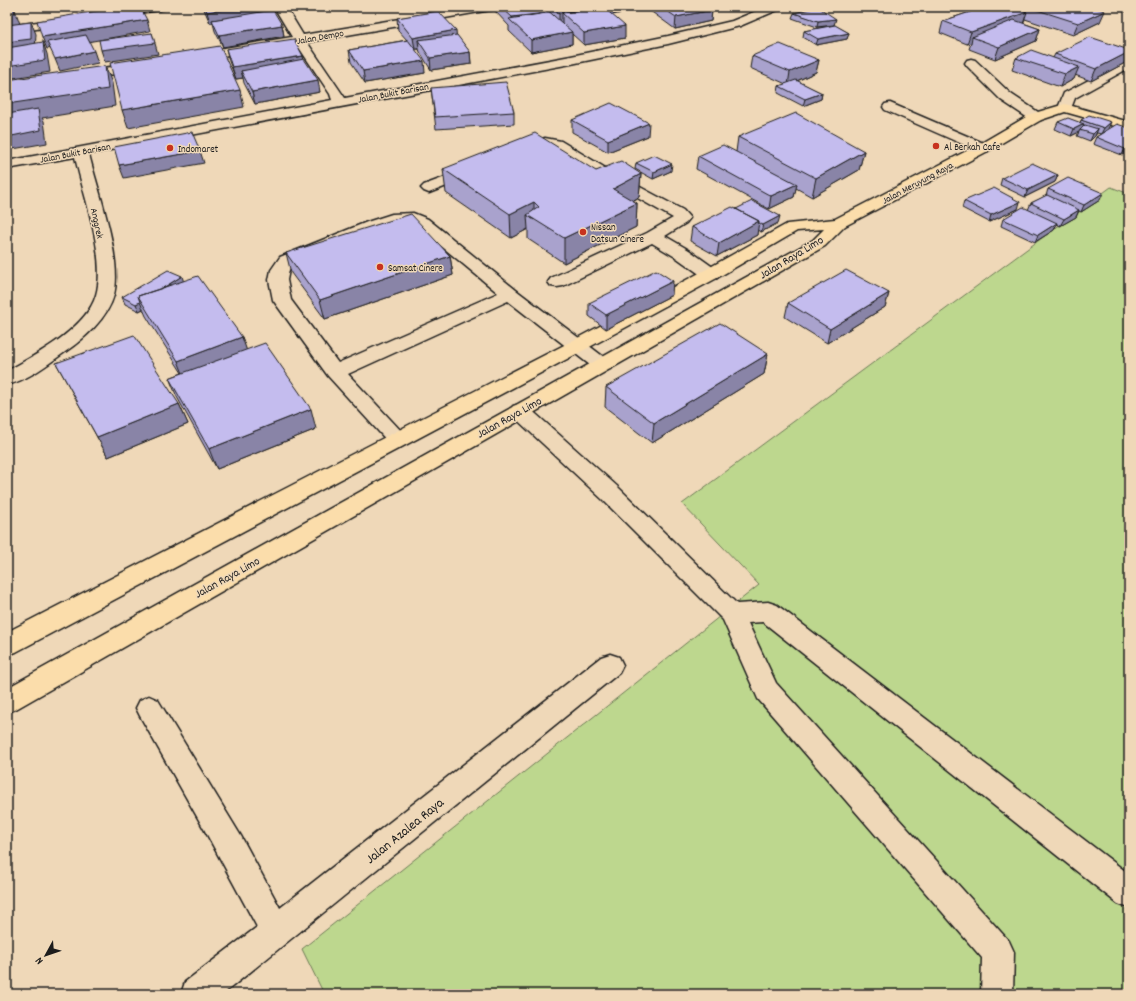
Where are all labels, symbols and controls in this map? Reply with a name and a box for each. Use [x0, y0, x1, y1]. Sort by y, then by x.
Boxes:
street label: Jalan Dempo [296, 27, 346, 49]
street label: Jalan Bukit Barisan [357, 80, 430, 108]
street label: Jalan Bukit Barisan [39, 140, 112, 168]
marker: Al Berkah Cafe [931, 141, 941, 151]
place label: Al Berkah Cafe [944, 141, 1001, 155]
marker: Indomaret [165, 143, 175, 153]
place label: Indomaret [178, 143, 219, 157]
street label: Jalan Meruyung Raya [880, 159, 956, 208]
street label: Anggrek [86, 207, 106, 240]
place label: Nissan Datsun Cinere [591, 221, 644, 247]
marker: Nissan Datsun Cinere [578, 227, 588, 237]
street label: Jalan Raya Limo [756, 232, 827, 284]
marker: Samsat Cinere [375, 262, 385, 272]
place label: Samsat Cinere [388, 262, 443, 276]
street label: Jalan Raya Limo [474, 393, 545, 443]
street label: Jalan Raya Limo [192, 553, 263, 603]
street label: Jalan Azalea Raya [362, 793, 449, 869]
north arrow [26, 935, 66, 975]
text: N [32, 952, 48, 967]

